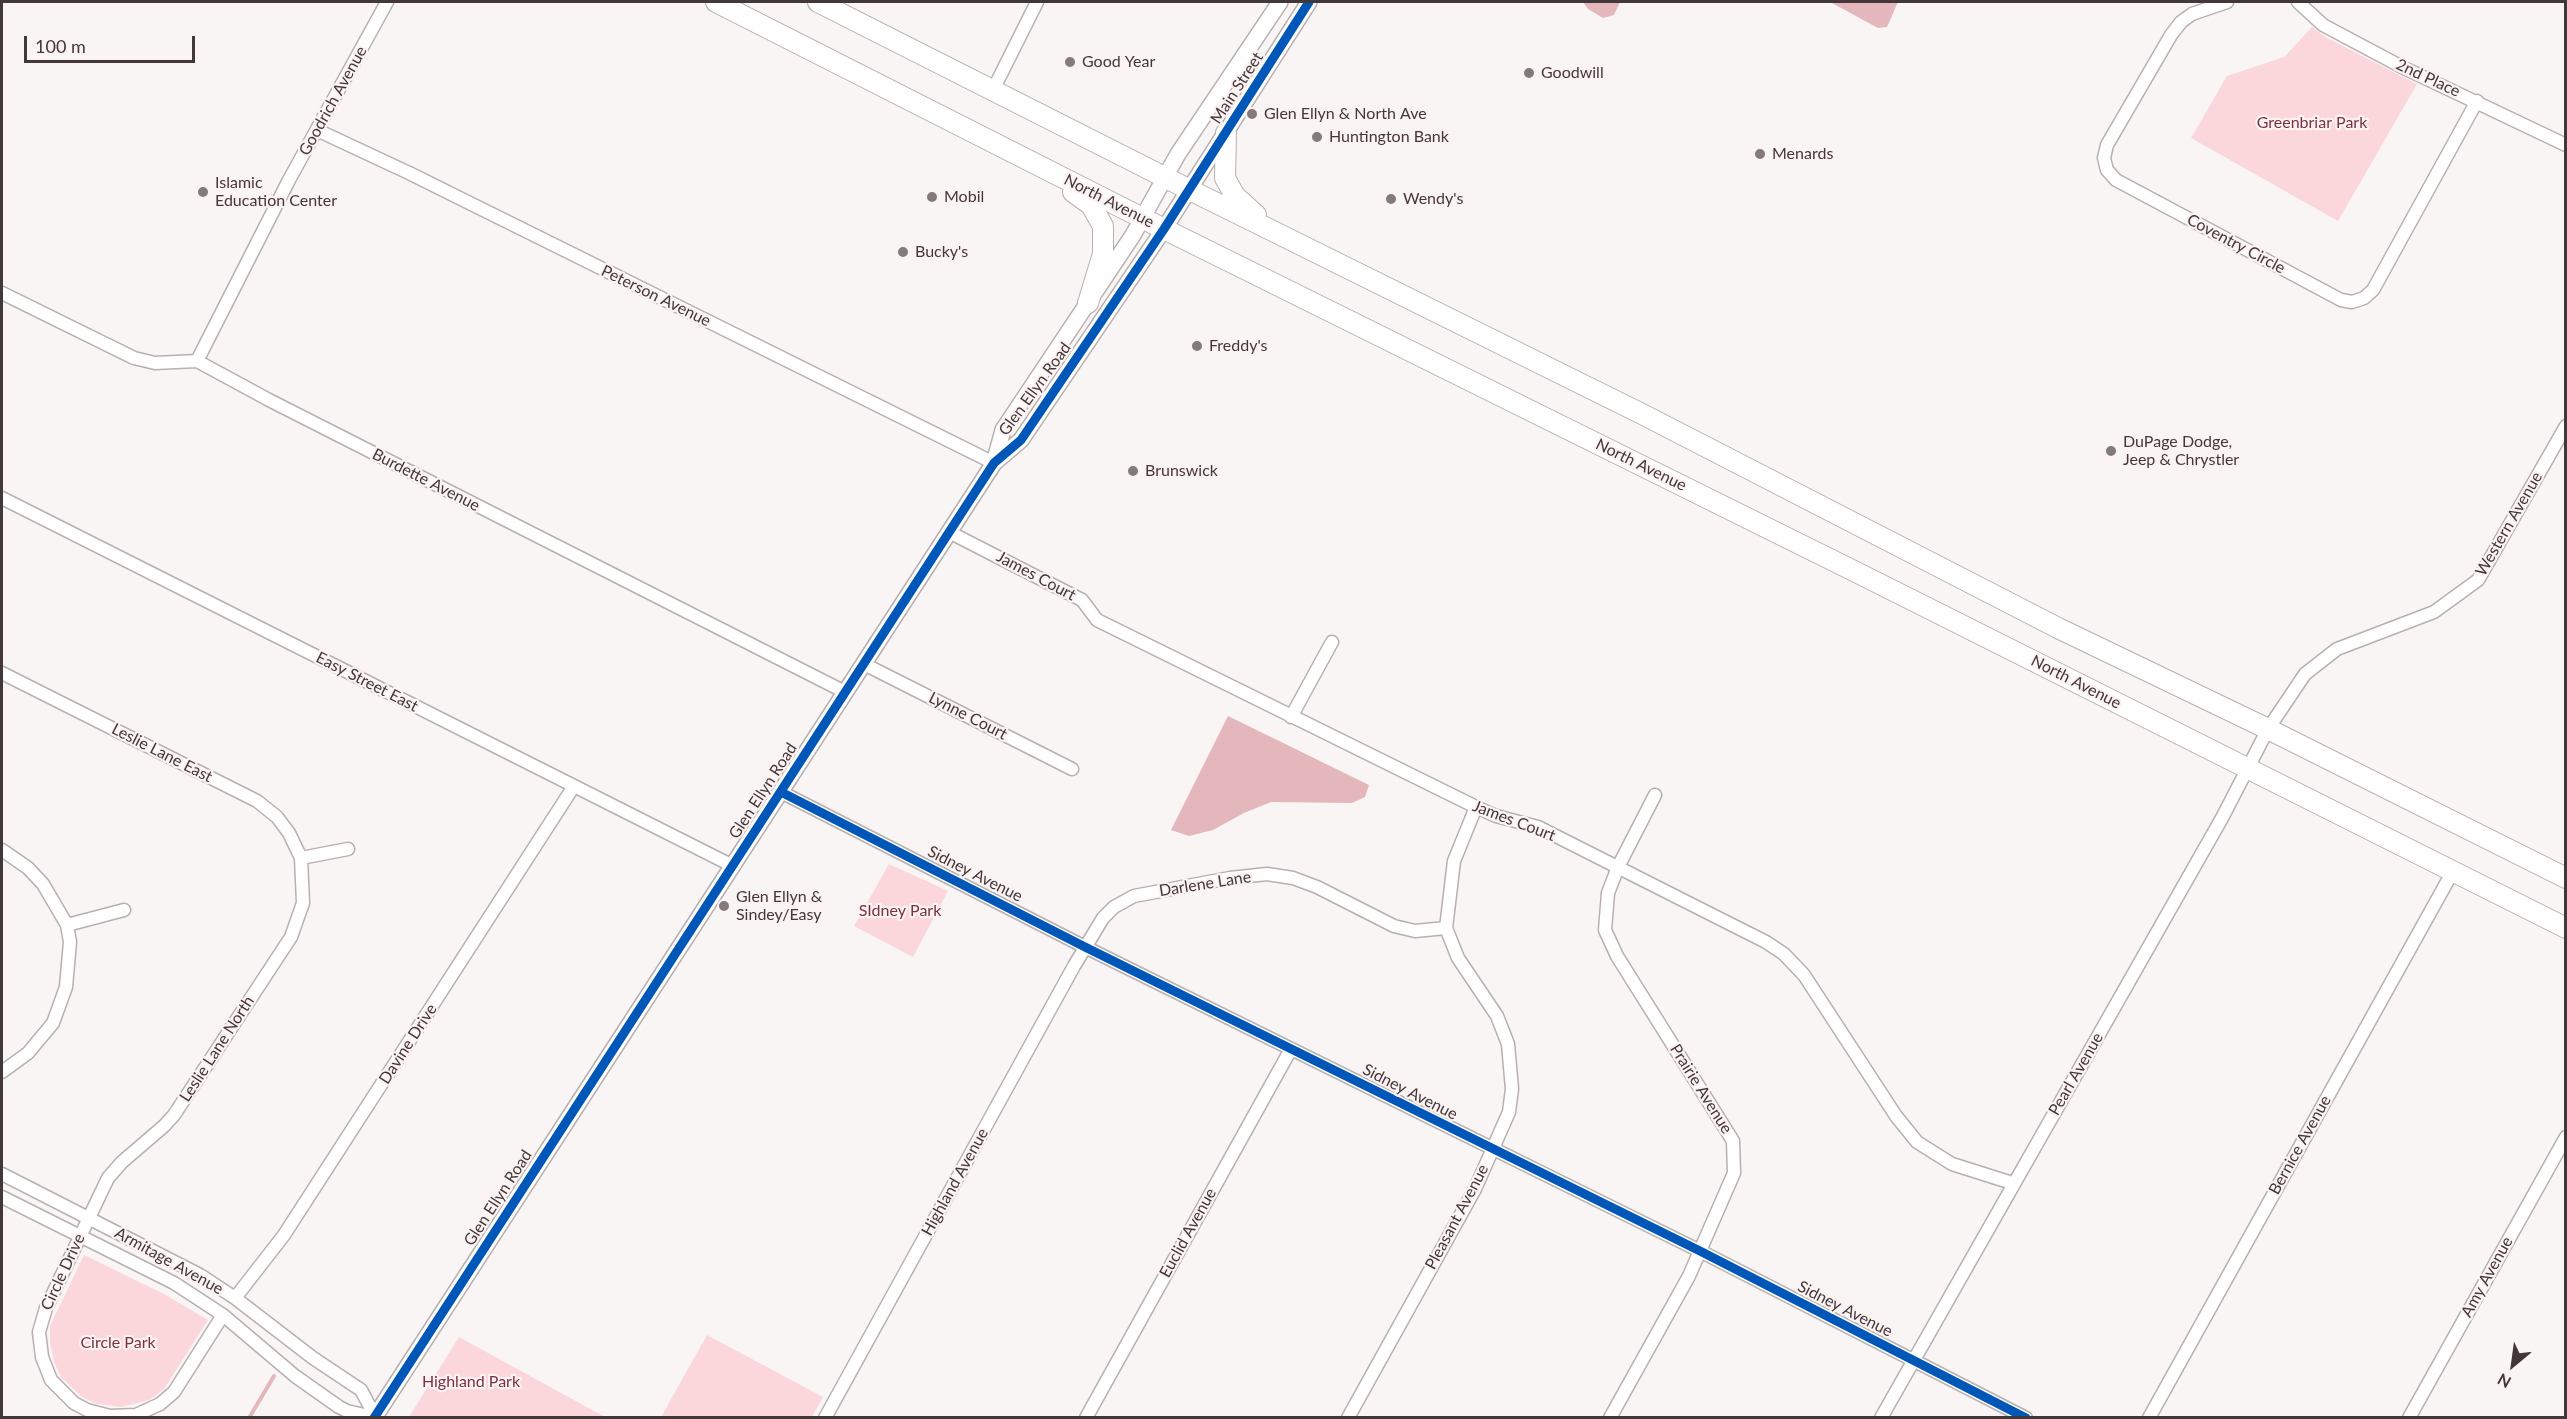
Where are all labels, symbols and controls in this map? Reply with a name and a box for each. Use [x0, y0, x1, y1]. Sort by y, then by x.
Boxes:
scale bar [27, 24, 198, 62]
text: 100 m [35, 35, 86, 57]
street label: Goodrich Avenue [295, 43, 371, 159]
street label: Main Street [1207, 49, 1267, 127]
place label: Good Year [1082, 52, 1155, 72]
marker: Good Year [1063, 55, 1077, 69]
street label: 2nd Place [2393, 55, 2463, 101]
place label: Goodwill [1541, 63, 1604, 83]
marker: Goodwill [1522, 66, 1536, 80]
place label: Glen Ellyn & North Ave [1264, 104, 1427, 124]
marker: Glen Ellyn & North Ave [1245, 107, 1259, 121]
park label: Greenbriar Park [2257, 113, 2367, 133]
place label: Huntington Bank [1329, 127, 1449, 147]
marker: Huntington Bank [1310, 130, 1324, 144]
place label: Menards [1772, 144, 1833, 164]
marker: Menards [1753, 147, 1767, 161]
street label: North Avenue [1061, 170, 1157, 232]
place label: Islamic Education Center [215, 173, 337, 211]
marker: Islamic Education Center [196, 185, 210, 199]
place label: Mobil [944, 187, 984, 207]
place label: Wendy's [1403, 189, 1463, 209]
marker: Mobil [925, 190, 939, 204]
marker: Wendy's [1384, 192, 1398, 206]
street label: Coventry Circle [2184, 210, 2288, 278]
place label: Bucky's [915, 242, 968, 262]
marker: Bucky's [896, 245, 910, 259]
street label: Peterson Avenue [598, 261, 714, 331]
place label: Freddy's [1209, 336, 1268, 356]
street label: Glen Ellyn Road [995, 339, 1075, 439]
marker: Freddy's [1190, 339, 1204, 353]
place label: DuPage Dodge, Jeep & Chrystler [2123, 432, 2239, 470]
street label: North Avenue [1592, 435, 1690, 495]
marker: DuPage Dodge, Jeep & Chrystler [2104, 444, 2118, 458]
street label: Burdette Avenue [369, 445, 483, 515]
place label: Brunswick [1145, 461, 1218, 481]
marker: Brunswick [1126, 464, 1140, 478]
street label: Western Avenue [2471, 469, 2547, 579]
street label: James Court [993, 547, 1079, 605]
street label: Easy Street East [313, 648, 421, 716]
street label: North Avenue [2028, 651, 2124, 713]
street label: Lynne Court [926, 688, 1010, 744]
street label: Leslie Lane East [108, 719, 216, 787]
street label: Glen Ellyn Road [725, 740, 801, 842]
street label: James Court [1470, 796, 1558, 846]
street label: Sidney Avenue [924, 842, 1026, 906]
street label: Darlene Lane [1158, 867, 1252, 901]
place label: Glen Ellyn & Sindey/Easy [736, 887, 822, 925]
marker: Glen Ellyn & Sindey/Easy [717, 899, 731, 913]
park label: SIdney Park [859, 901, 941, 921]
street label: Leslie Lane North [176, 992, 258, 1106]
street label: Davine Drive [375, 1000, 441, 1088]
street label: Pearl Avenue [2045, 1029, 2107, 1119]
street label: Prairie Avenue [1666, 1041, 1736, 1137]
street label: Sidney Avenue [1359, 1060, 1461, 1124]
street label: Bernice Avenue [2265, 1092, 2335, 1198]
street label: Highland Avenue [918, 1125, 992, 1239]
street label: Glen Ellyn Road [460, 1147, 536, 1249]
street label: Pleasant Avenue [1421, 1161, 1493, 1273]
street label: Euclid Avenue [1156, 1185, 1220, 1281]
street label: Armitage Avenue [111, 1223, 227, 1299]
street label: Circle Drive [37, 1231, 89, 1313]
street label: Amy Avenue [2457, 1233, 2517, 1321]
street label: Sidney Avenue [1794, 1277, 1896, 1341]
park label: Circle Park [80, 1333, 156, 1353]
north arrow [2483, 1335, 2543, 1395]
text: N [2494, 1370, 2514, 1392]
park label: Highland Park [422, 1372, 520, 1392]

